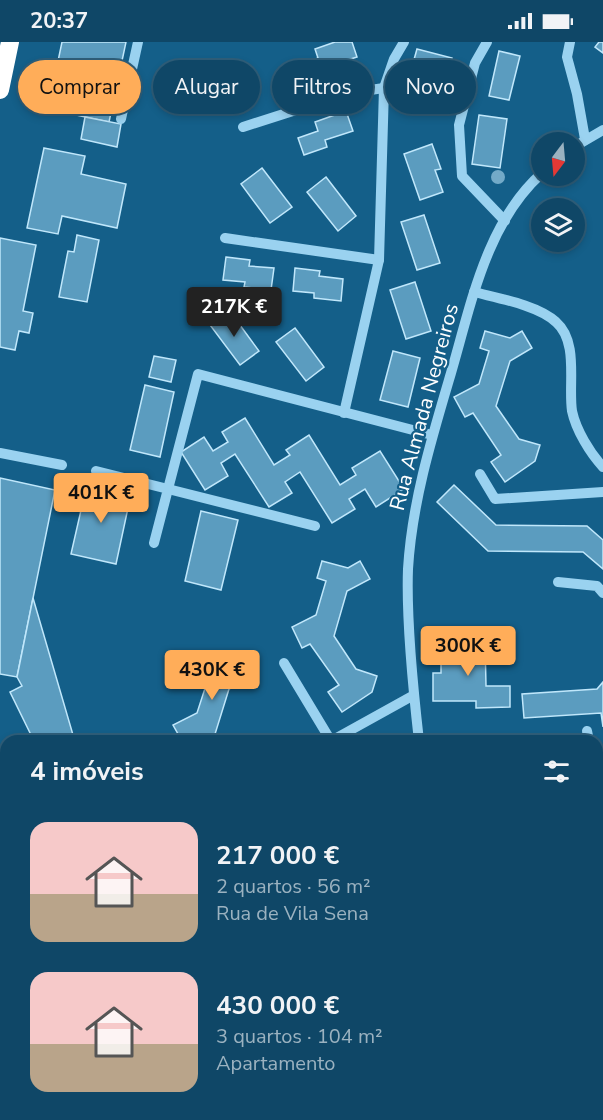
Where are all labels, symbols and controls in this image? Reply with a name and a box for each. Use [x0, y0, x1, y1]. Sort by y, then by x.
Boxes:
text: 20:37 [30, 6, 88, 36]
chip: Comprar [18, 60, 141, 114]
chip: Alugar [153, 60, 260, 114]
chip: Filtros [272, 60, 373, 114]
chip: Novo [385, 60, 476, 114]
north arrow [531, 132, 585, 186]
map controls [531, 132, 585, 252]
button: layers [531, 198, 585, 252]
pin: 217K € [185, 287, 283, 338]
text: 217K € [201, 293, 267, 320]
street label: Rua Almada Negreiros [383, 300, 465, 514]
pin: 401K € [52, 473, 150, 524]
text: 401K € [68, 479, 134, 506]
pin: 300K € [419, 626, 517, 677]
text: 300K € [435, 632, 501, 659]
pin: 430K € [163, 650, 261, 701]
text: 430K € [179, 656, 245, 683]
text: 4 imóveis [30, 754, 144, 789]
icon: filters [540, 755, 573, 788]
text: 217 000 € [216, 838, 339, 873]
icon: home [78, 846, 150, 918]
text: 2 quartos · 56 m² [216, 873, 371, 900]
text: Rua de Vila Sena [216, 900, 369, 927]
text: 430 000 € [216, 988, 339, 1023]
icon: home [78, 996, 150, 1068]
text: 3 quartos · 104 m² [216, 1023, 383, 1050]
text: Apartamento [216, 1050, 335, 1077]

